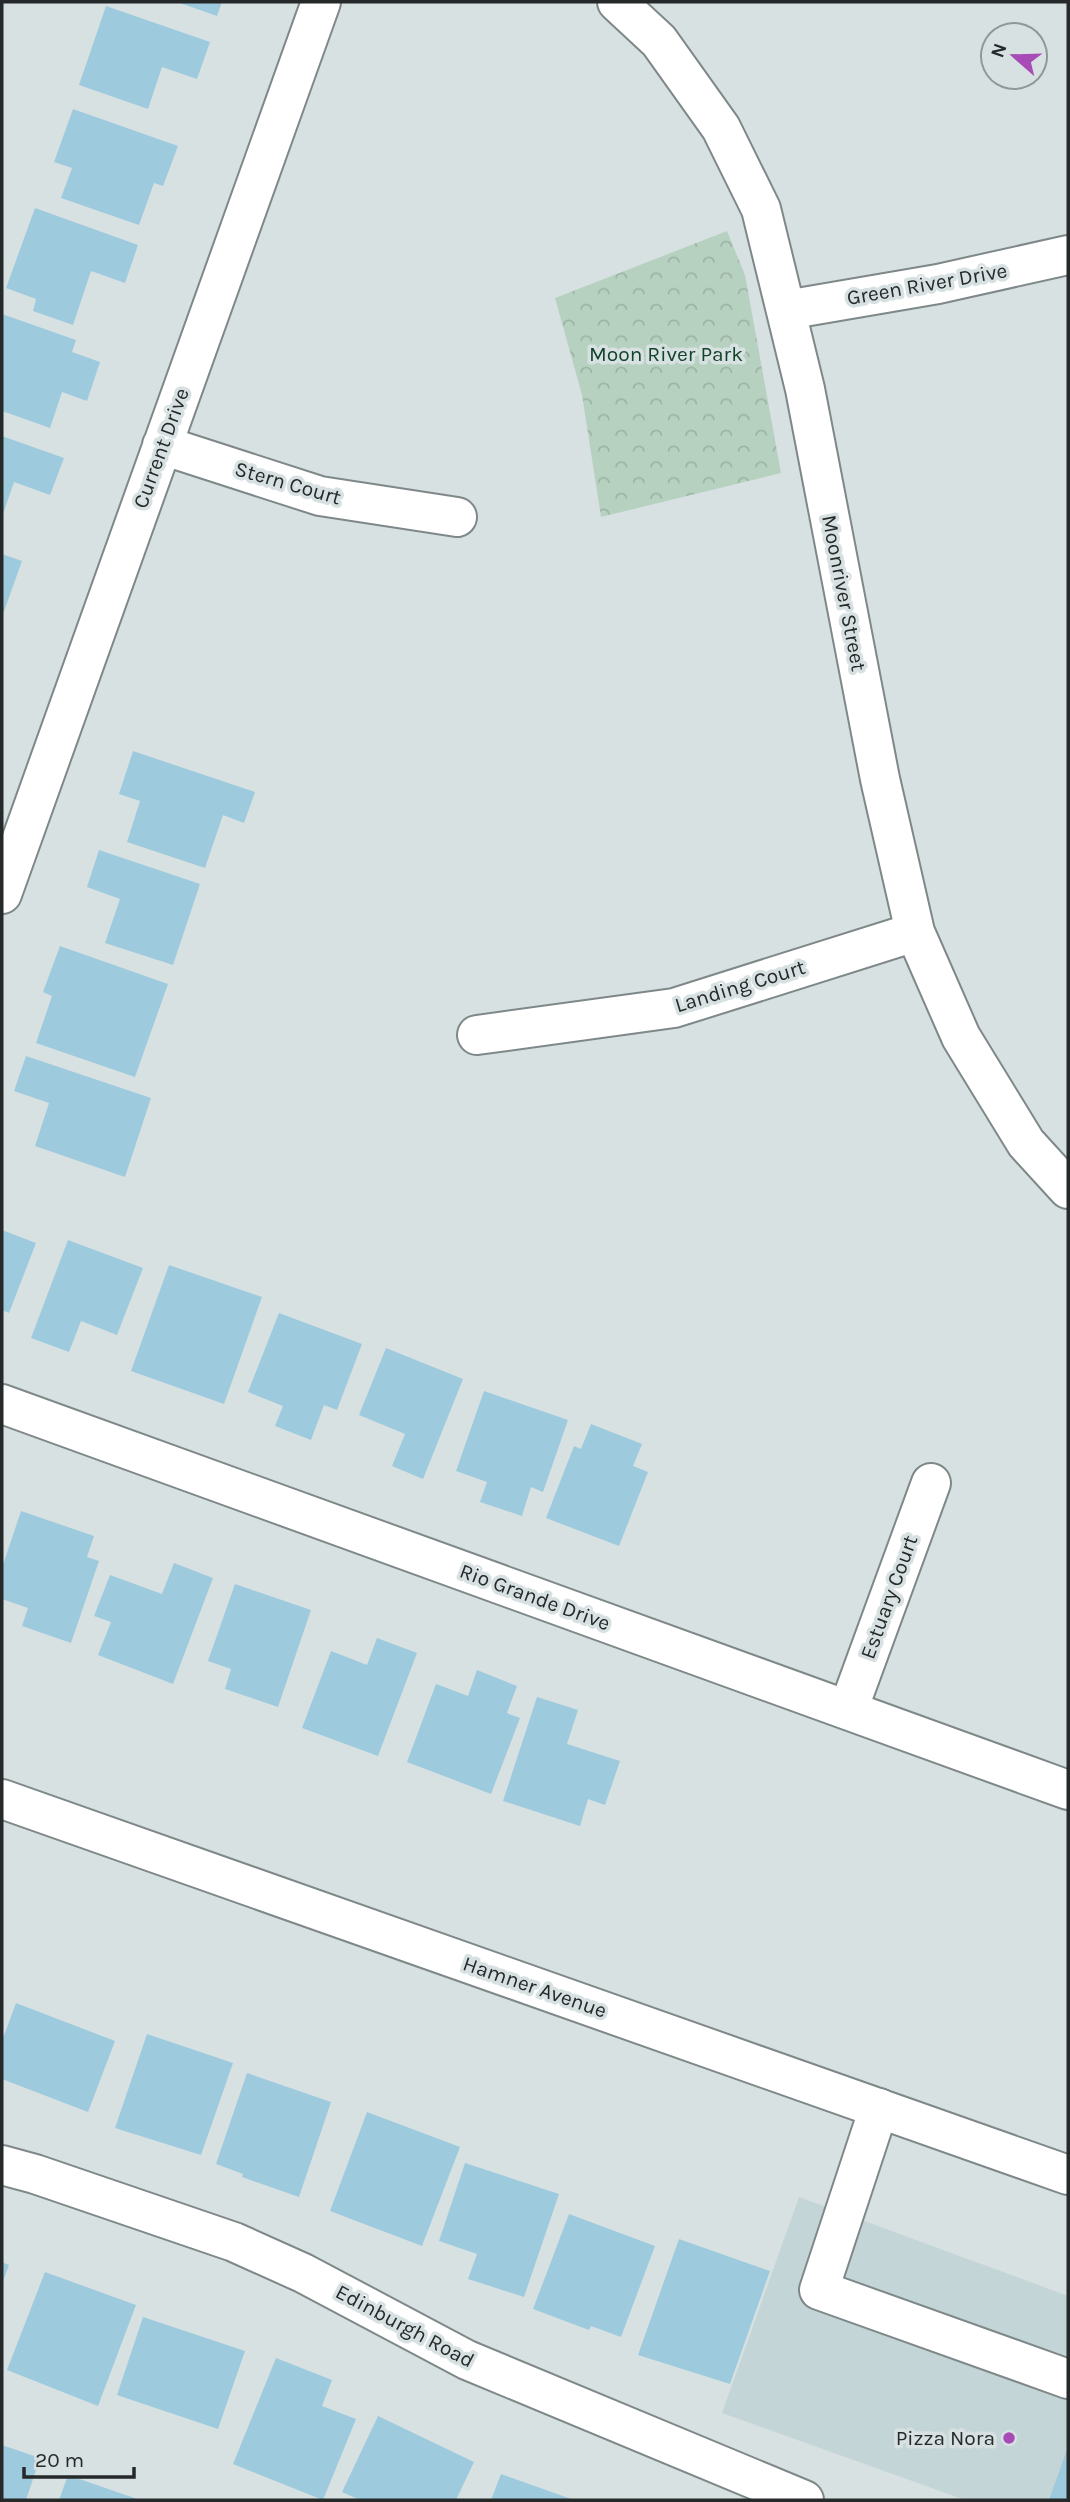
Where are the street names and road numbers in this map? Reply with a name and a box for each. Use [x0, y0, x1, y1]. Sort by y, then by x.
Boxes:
street label: Green River Drive [845, 258, 1009, 310]
street label: Current Drive [128, 385, 194, 511]
street label: Stern Court [232, 456, 344, 510]
street label: Moonriver Street [817, 513, 871, 673]
street label: Landing Court [672, 955, 808, 1017]
street label: Estuary Court [856, 1532, 923, 1662]
street label: Rio Grande Drive [457, 1559, 613, 1635]
street label: Hamner Avenue [460, 1951, 610, 2023]
street label: Edinburgh Road [332, 2279, 478, 2373]

